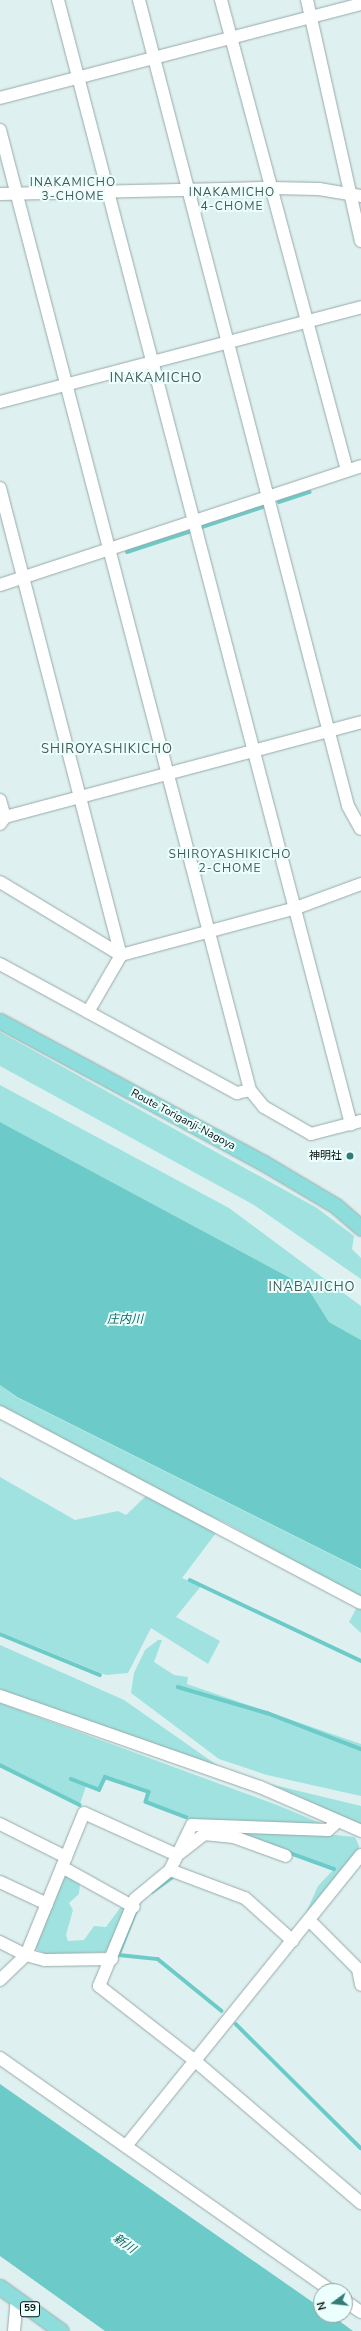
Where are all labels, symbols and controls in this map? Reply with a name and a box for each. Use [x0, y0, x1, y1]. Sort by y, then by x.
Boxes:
district label: INAKAMICHO 3-CHOME [30, 176, 116, 204]
district label: INAKAMICHO 4-CHOME [189, 186, 275, 214]
district label: INAKAMICHO [110, 370, 202, 386]
district label: SHIROYASHIKICHO [41, 741, 173, 757]
district label: SHIROYASHIKICHO 2-CHOME [169, 848, 291, 876]
street label: Route Toriganji-Nagoya [128, 1087, 238, 1153]
place label: 神明社 [309, 1149, 342, 1163]
marker: 神明社 [345, 1151, 355, 1161]
district label: INABAJICHO [268, 1279, 356, 1295]
water label: 庄内川 [107, 1313, 143, 1327]
water label: 新川 [110, 2231, 138, 2257]
north arrow [313, 2283, 353, 2323]
text: N [314, 2300, 330, 2312]
road number: 59 [20, 2301, 40, 2317]

